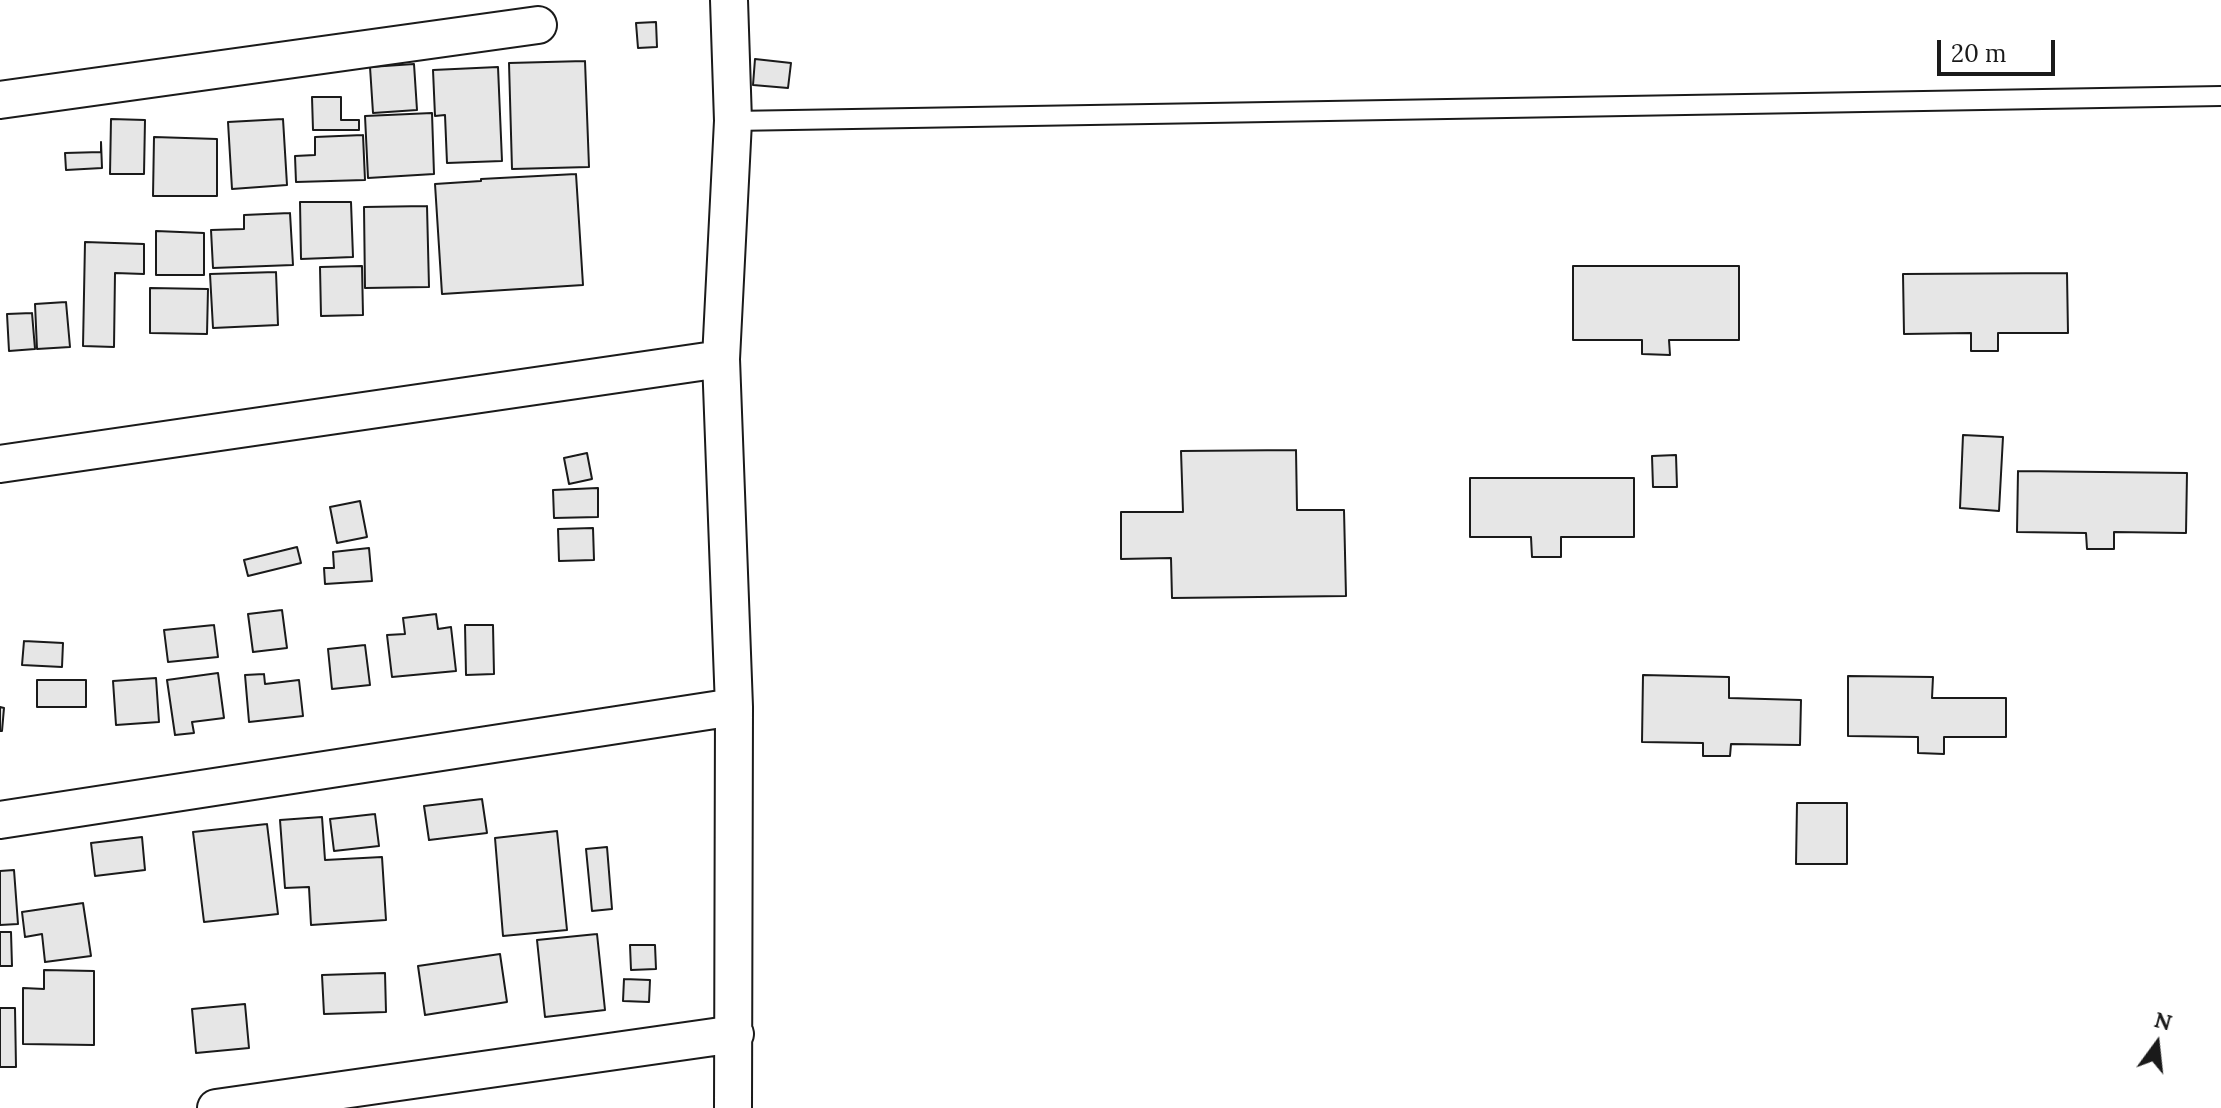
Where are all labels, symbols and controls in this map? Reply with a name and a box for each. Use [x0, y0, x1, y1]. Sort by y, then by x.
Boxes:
scale bar [1941, 24, 2059, 74]
text: 20 m [1951, 38, 2007, 69]
north arrow [2117, 1004, 2197, 1084]
text: N [2151, 1005, 2175, 1037]

